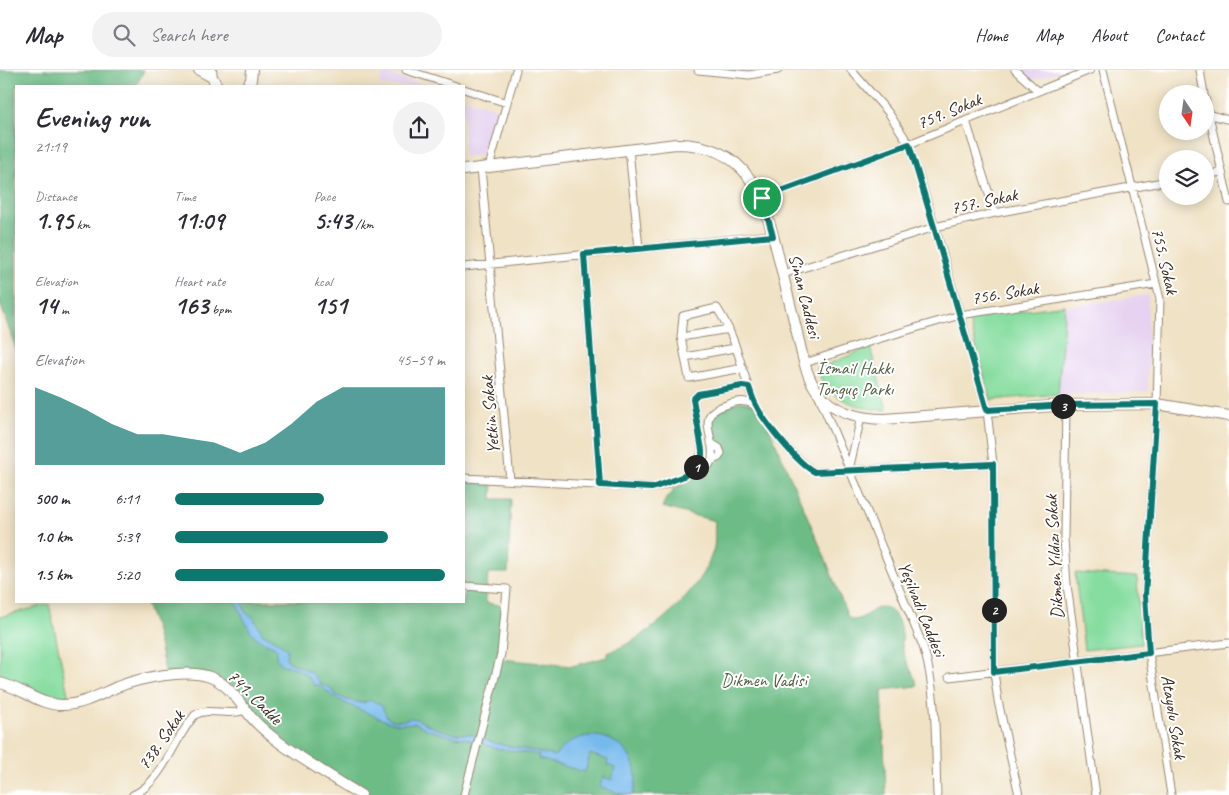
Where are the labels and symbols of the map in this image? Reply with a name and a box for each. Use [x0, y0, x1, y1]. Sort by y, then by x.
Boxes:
north arrow [1159, 85, 1214, 140]
street label: 759. Sokak [914, 88, 986, 134]
pin [741, 177, 783, 219]
street label: 757. Sokak [949, 183, 1021, 219]
street label: 755. Sokak [1147, 226, 1184, 298]
street label: Sinan Caddesi [784, 252, 827, 343]
street label: 756. Sokak [970, 277, 1041, 309]
park label: İsmail Hakkı Tonguç Parkı [816, 357, 894, 400]
street label: Yetkin Sokak [476, 374, 504, 455]
pin: 3 [1050, 394, 1076, 418]
pin: 1 [684, 454, 708, 480]
street label: Dikmen Yıldızı Sokak [1040, 493, 1068, 620]
street label: Yeşilvadi Caddesi [893, 558, 952, 662]
pin: 2 [982, 598, 1006, 622]
street label: 741. Cadde [223, 665, 288, 730]
park label: Dikmen Vadisi [721, 669, 809, 691]
street label: Atayolu Sokak [1157, 673, 1192, 762]
street label: 738. Sokak [133, 705, 190, 774]

